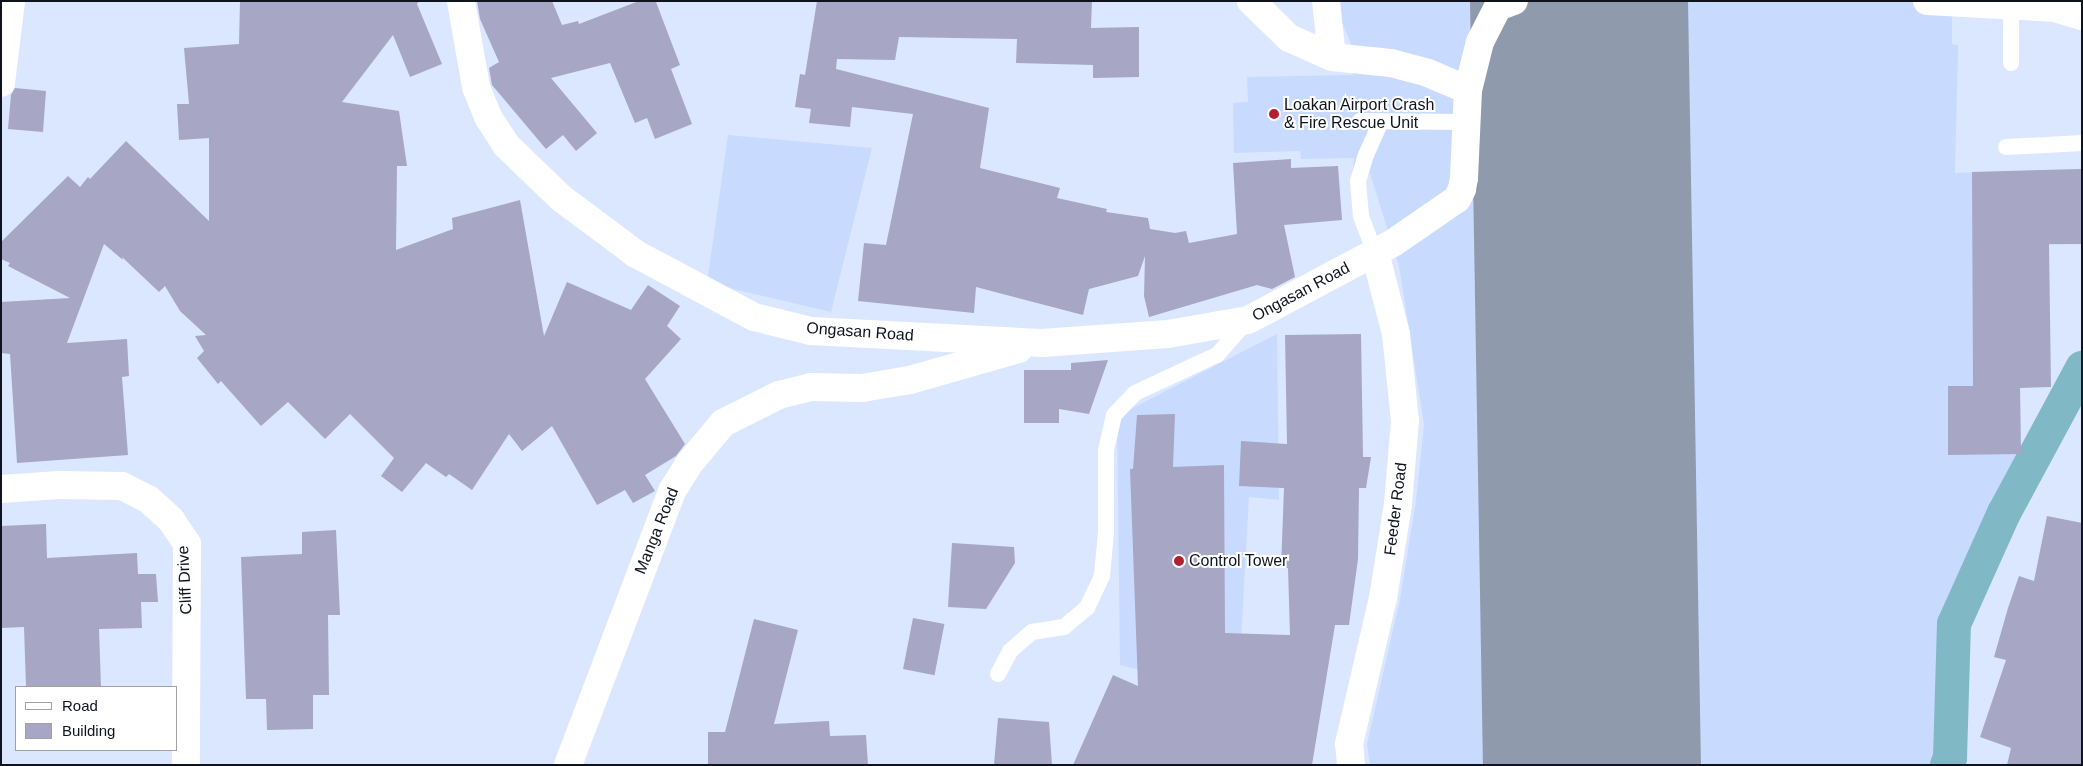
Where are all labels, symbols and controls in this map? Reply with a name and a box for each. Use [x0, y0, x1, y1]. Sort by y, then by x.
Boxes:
place label: Loakan Airport Crash & Fire Rescue Unit [1284, 95, 1435, 133]
marker: Loakan Airport Crash & Fire Rescue Unit [1268, 108, 1280, 120]
street label: Ongasan Road [1249, 258, 1353, 326]
street label: Ongasan Road [806, 319, 914, 345]
street label: Feeder Road [1381, 461, 1411, 557]
street label: Manga Road [631, 485, 683, 577]
street label: Cliff Drive [174, 545, 196, 615]
place label: Control Tower [1189, 551, 1288, 571]
marker: Control Tower [1173, 555, 1185, 567]
legend [15, 686, 178, 751]
text: Road [62, 697, 98, 714]
text: Building [62, 722, 115, 739]

